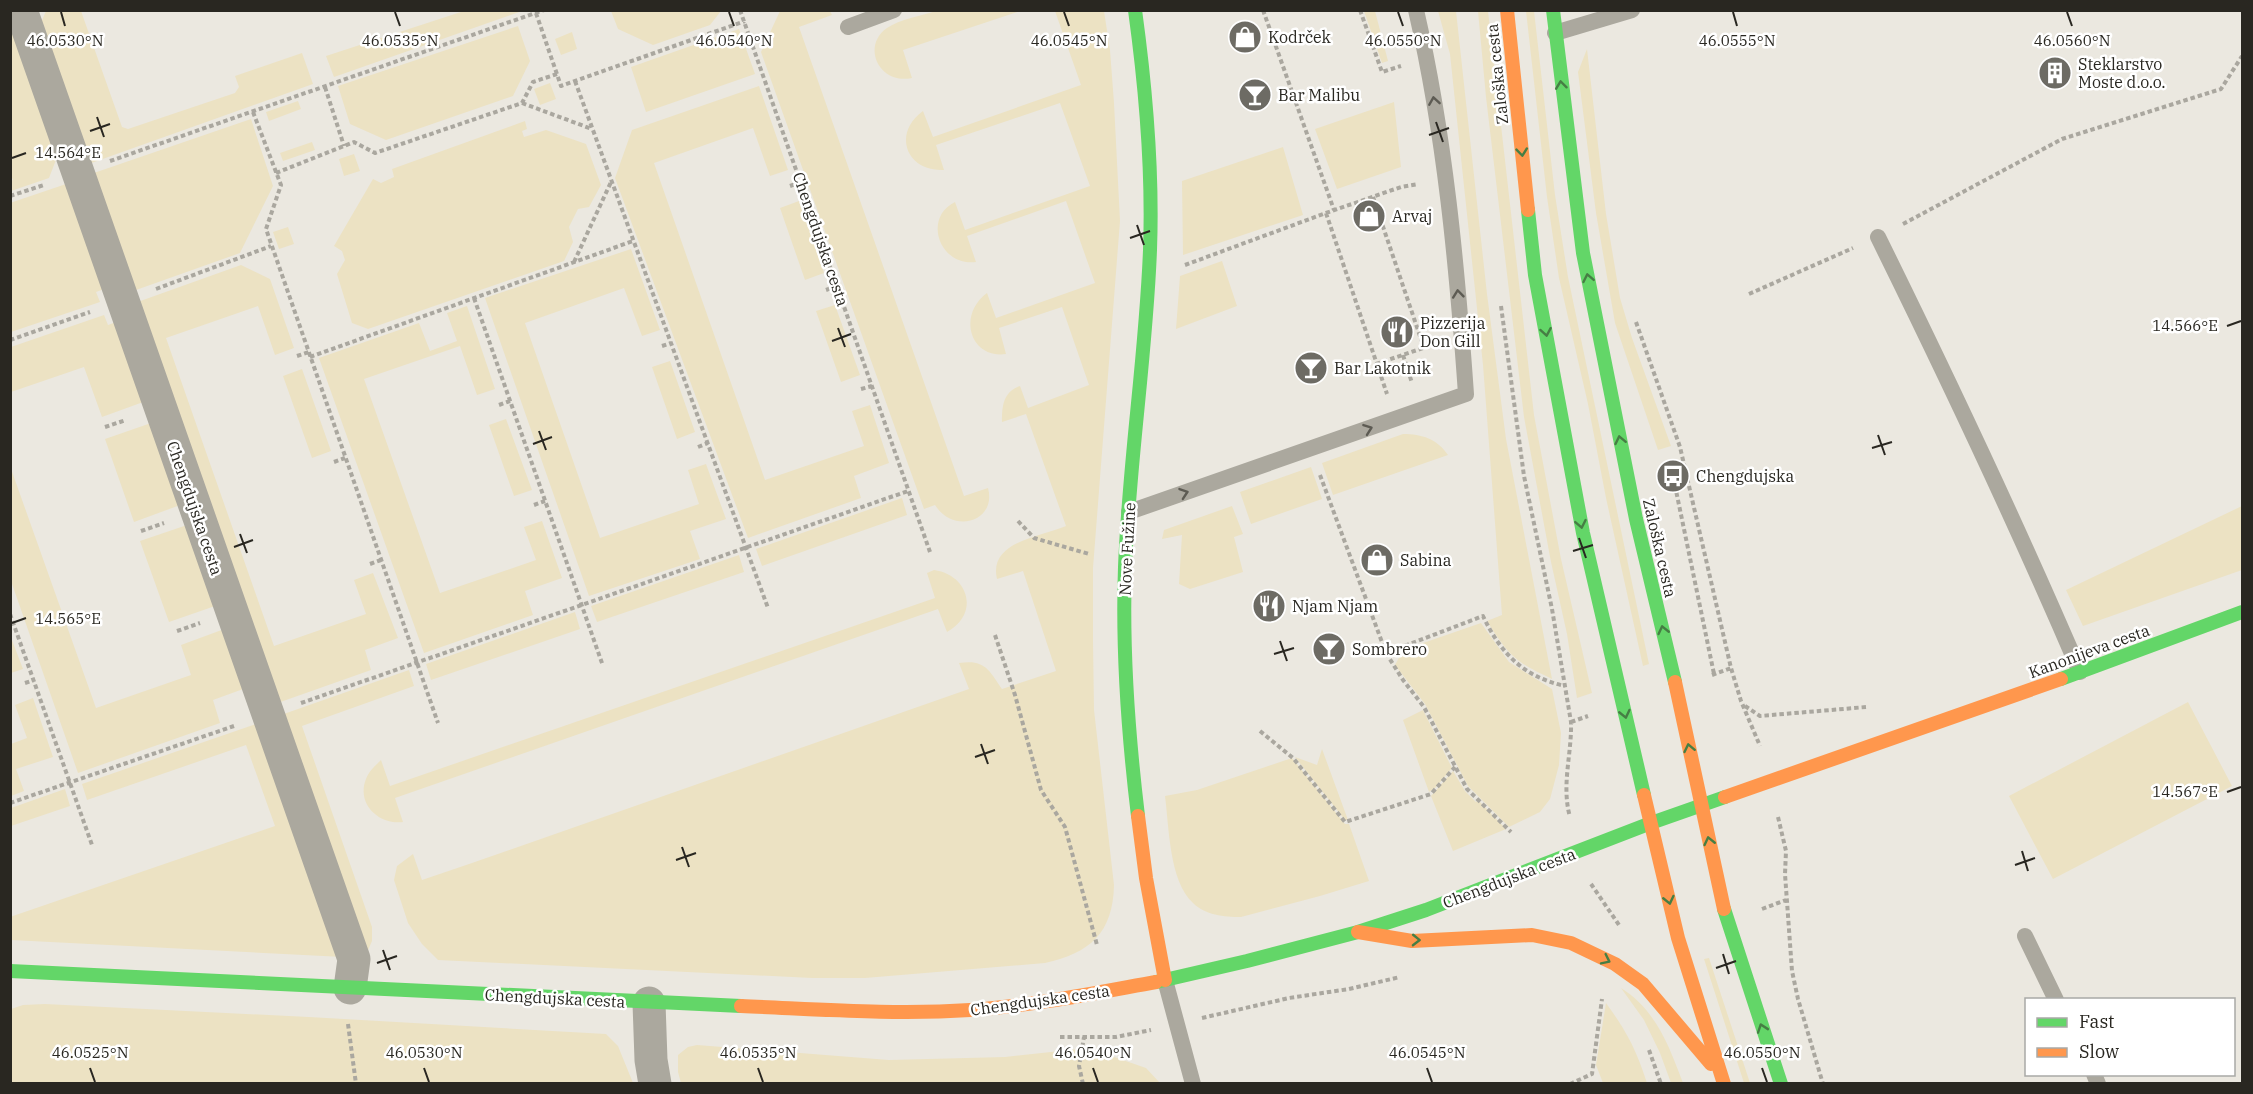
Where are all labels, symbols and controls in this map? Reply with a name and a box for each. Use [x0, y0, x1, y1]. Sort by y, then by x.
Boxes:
shop icon: Kodrček [1227, 19, 1263, 55]
street label: Zaloška cesta [1482, 22, 1512, 125]
place label: Kodrček [1268, 27, 1332, 47]
text: 46.0530°N [27, 31, 103, 50]
text: 46.0535°N [362, 31, 438, 50]
text: 46.0540°N [696, 31, 772, 50]
text: 46.0545°N [1031, 31, 1107, 50]
text: 46.0550°N [1365, 31, 1441, 50]
text: 46.0555°N [1699, 31, 1775, 50]
text: 46.0560°N [2034, 31, 2110, 50]
place label: Steklarstvo Moste d.o.o. [2078, 54, 2166, 92]
building icon: Steklarstvo Moste d.o.o. [2037, 55, 2073, 91]
bar icon: Bar Malibu [1237, 77, 1273, 113]
one-way arrow [1556, 80, 1568, 89]
place label: Bar Malibu [1278, 85, 1360, 105]
one-way arrow [1428, 96, 1440, 105]
text: 14.564°E [35, 143, 101, 162]
one-way arrow [1515, 148, 1528, 157]
street label: Chengdujska cesta [789, 169, 853, 309]
shop icon: Arvaj [1351, 198, 1387, 234]
place label: Arvaj [1392, 206, 1432, 226]
one-way arrow [1582, 273, 1595, 283]
one-way arrow [1452, 290, 1465, 299]
place label: Pizzerija Don Gill [1420, 313, 1486, 351]
restaurant icon: Pizzerija Don Gill [1379, 314, 1415, 350]
text: 14.566°E [2152, 316, 2218, 335]
one-way arrow [1539, 327, 1552, 337]
bar icon: Bar Lakotnik [1293, 350, 1329, 386]
place label: Bar Lakotnik [1334, 358, 1432, 378]
one-way arrow [1362, 423, 1373, 436]
one-way arrow [1614, 435, 1627, 445]
street label: Chengdujska cesta [163, 438, 227, 578]
bus stop icon: Chengdujska [1655, 458, 1691, 494]
place label: Chengdujska [1696, 466, 1794, 486]
one-way arrow [1178, 487, 1189, 500]
street label: Zaloška cesta [1639, 496, 1681, 600]
street label: Nove Fužine [1115, 502, 1139, 596]
one-way arrow [1574, 519, 1587, 529]
shop icon: Sabina [1359, 542, 1395, 578]
place label: Sabina [1400, 550, 1452, 570]
restaurant icon: Njam Njam [1251, 588, 1287, 624]
place label: Njam Njam [1292, 596, 1378, 616]
text: 14.565°E [35, 609, 101, 628]
street label: Kanonijeva cesta [2026, 620, 2152, 682]
one-way arrow [1657, 625, 1670, 635]
bar icon: Sombrero [1311, 631, 1347, 667]
place label: Sombrero [1352, 639, 1427, 659]
one-way arrow [1618, 709, 1631, 719]
one-way arrow [1683, 743, 1696, 753]
text: 14.567°E [2152, 782, 2218, 801]
one-way arrow [1704, 836, 1717, 846]
street label: Chengdujska cesta [1440, 843, 1578, 913]
one-way arrow [1662, 895, 1675, 905]
one-way arrow [1411, 934, 1420, 946]
one-way arrow [1599, 952, 1610, 964]
street label: Chengdujska cesta [969, 980, 1111, 1020]
street label: Chengdujska cesta [484, 984, 626, 1012]
legend [2025, 998, 2235, 1076]
text: Fast [2079, 1010, 2114, 1033]
one-way arrow [1757, 1023, 1770, 1034]
text: Slow [2079, 1040, 2119, 1063]
text: 46.0525°N [52, 1043, 128, 1062]
text: 46.0530°N [386, 1043, 462, 1062]
text: 46.0535°N [720, 1043, 796, 1062]
text: 46.0540°N [1055, 1043, 1131, 1062]
text: 46.0545°N [1389, 1043, 1465, 1062]
text: 46.0550°N [1724, 1043, 1800, 1062]

